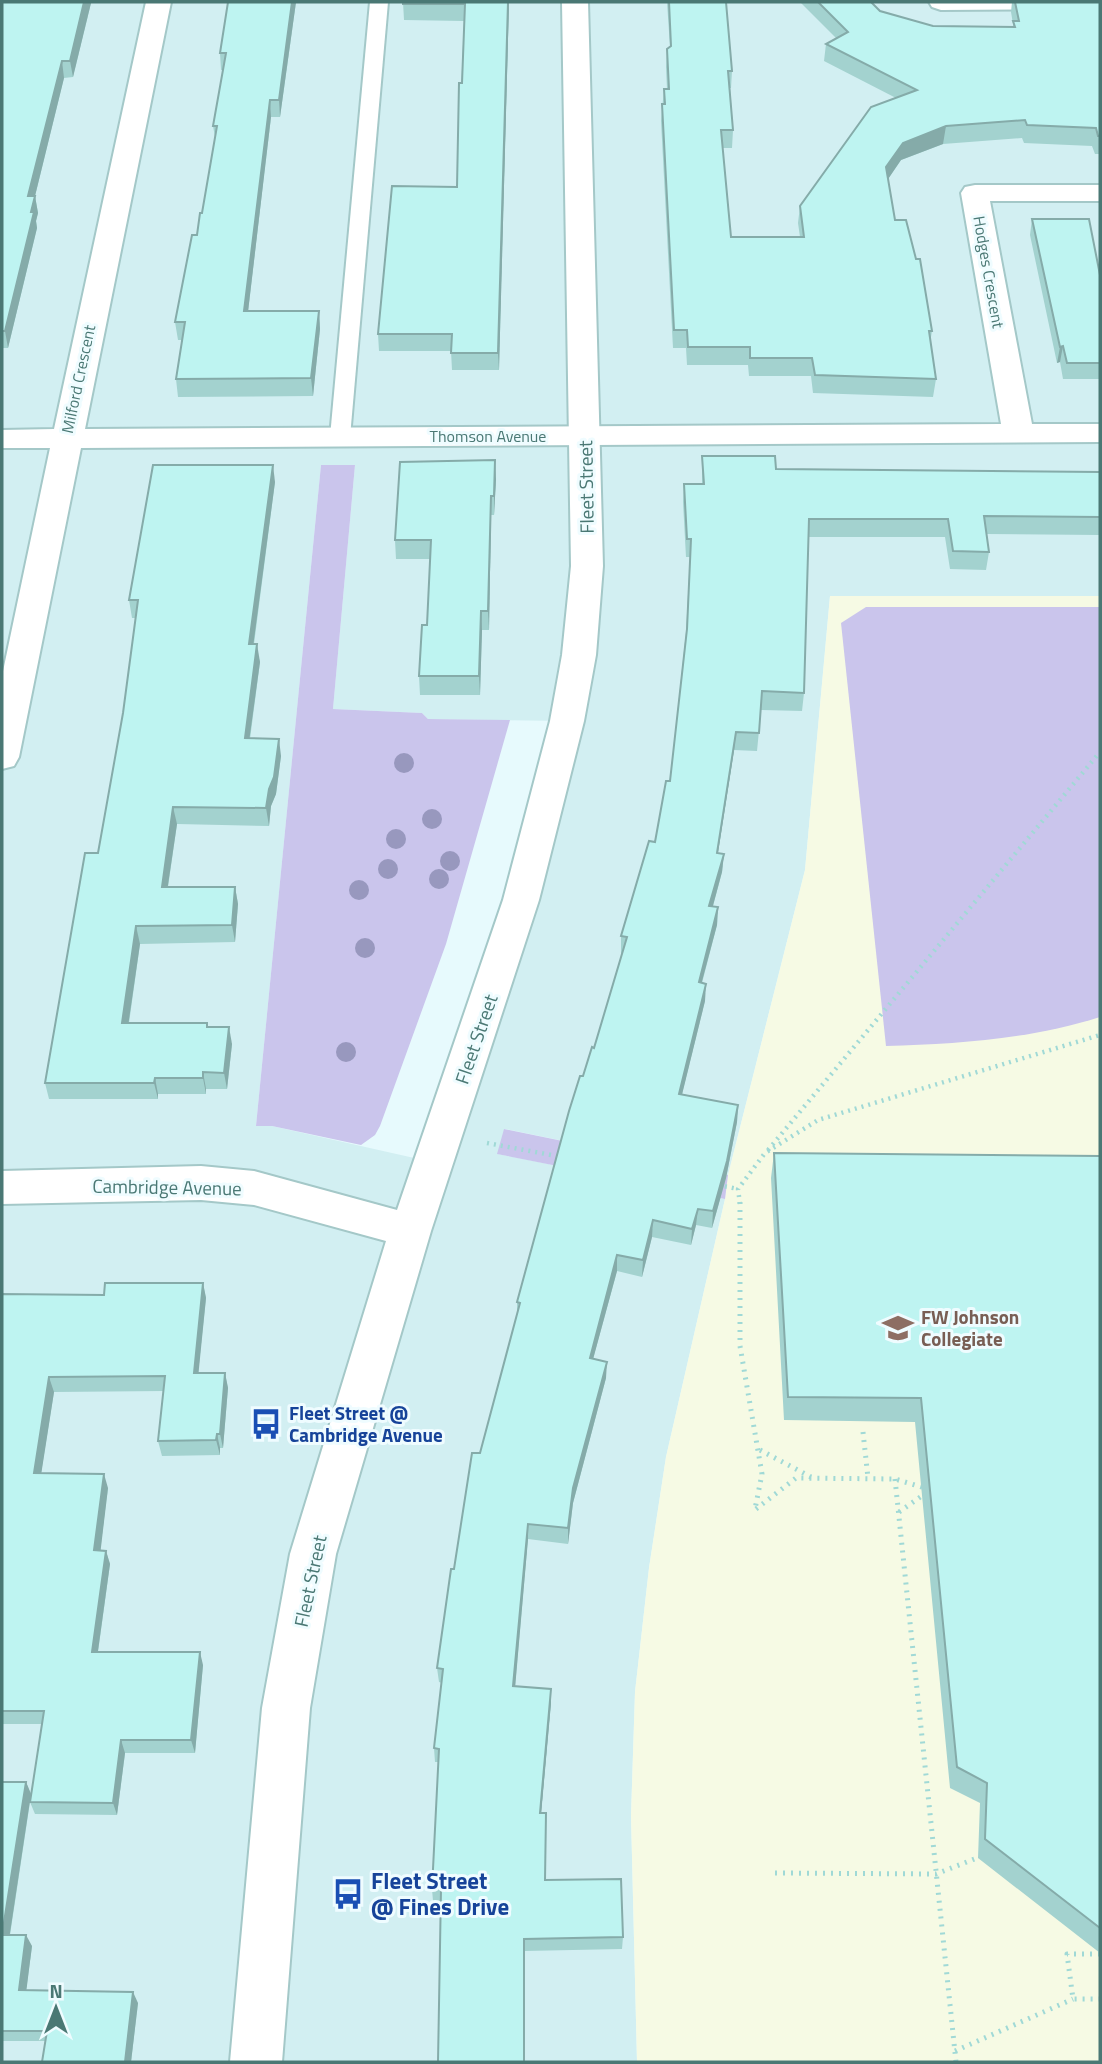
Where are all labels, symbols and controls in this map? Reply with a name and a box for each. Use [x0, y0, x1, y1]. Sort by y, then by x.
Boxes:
street label: Hodges Crescent [967, 214, 1011, 330]
street label: Milford Crescent [55, 322, 101, 435]
street label: Thomson Avenue [430, 424, 546, 448]
street label: Fleet Street [570, 440, 601, 534]
street label: Fleet Street [447, 990, 505, 1088]
street label: Cambridge Avenue [92, 1171, 242, 1202]
place label: FW Johnson Collegiate [921, 1302, 1019, 1353]
school or university icon: FW Johnson Collegiate [881, 1311, 915, 1345]
place label: Fleet Street @ Cambridge Avenue [289, 1398, 443, 1449]
bus stop icon: Fleet Street @ Cambridge Avenue [249, 1407, 283, 1441]
street label: Fleet Street [286, 1532, 333, 1630]
place label: Fleet Street @ Fines Drive [371, 1863, 509, 1924]
bus stop icon: Fleet Street @ Fines Drive [331, 1877, 365, 1911]
north arrow [21, 1973, 91, 2043]
text: N [49, 1976, 63, 2005]

